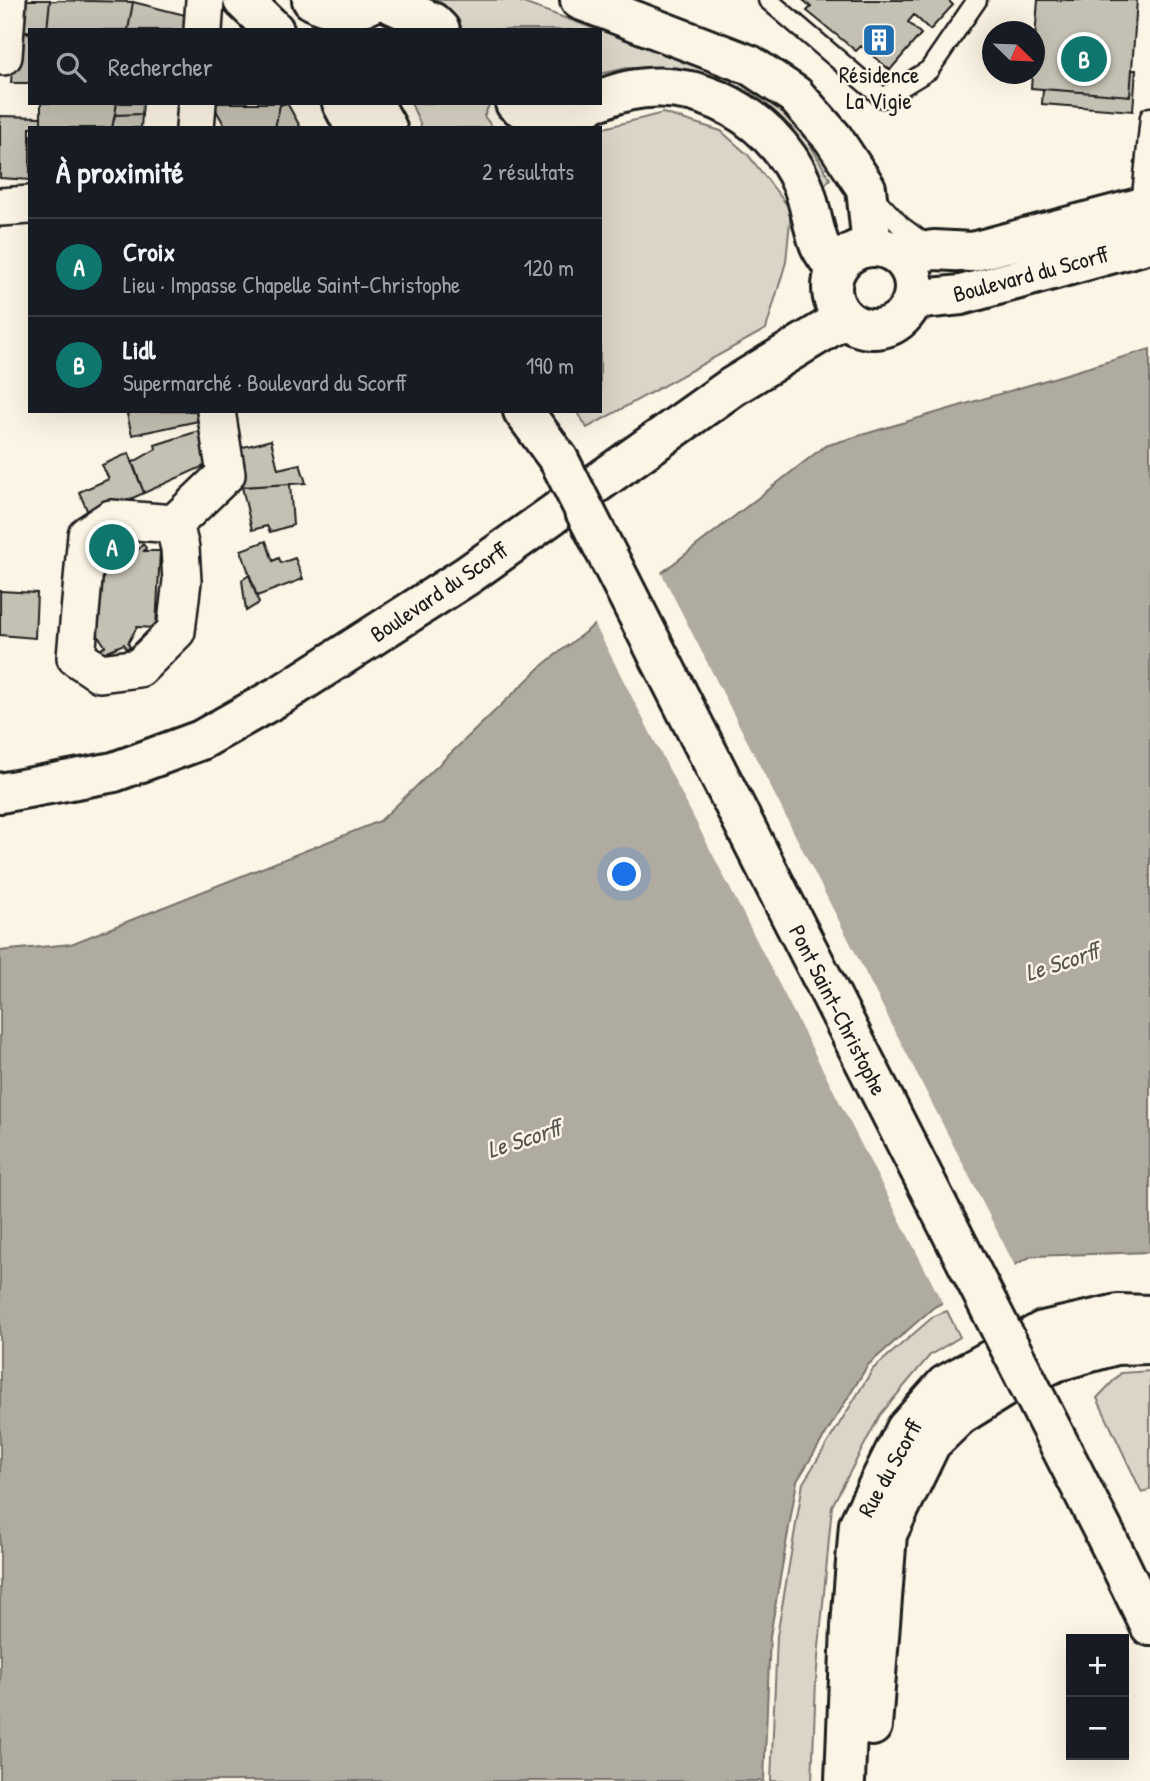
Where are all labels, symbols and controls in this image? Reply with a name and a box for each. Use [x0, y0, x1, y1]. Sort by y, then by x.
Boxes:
building icon: Résidence La Vigie [860, 21, 898, 59]
north arrow [982, 21, 1045, 84]
search box [28, 28, 602, 105]
pin: B [1061, 33, 1107, 85]
icon: search [52, 48, 90, 86]
text: Rechercher [108, 49, 213, 84]
place label: Résidence La Vigie [839, 59, 919, 116]
text: À proximité [56, 152, 184, 192]
text: 2 résultats [482, 156, 574, 187]
text: Croix [123, 234, 175, 269]
street label: Boulevard du Scorff [950, 238, 1112, 309]
text: A [73, 252, 85, 283]
text: 120 m [524, 252, 574, 283]
text: Lieu · Impasse Chapelle Saint-Christophe [123, 269, 460, 300]
text: Lidl [123, 332, 156, 367]
text: B [73, 350, 85, 381]
text: 190 m [526, 350, 574, 381]
text: Supermarché · Boulevard du Scorff [123, 367, 407, 398]
pin: A [89, 521, 135, 573]
street label: Boulevard du Scorff [364, 534, 514, 649]
your location [607, 857, 641, 891]
street label: Pont Saint-Christophe [782, 919, 895, 1100]
water label: Le Scorff [1021, 933, 1107, 988]
water label: Le Scorff [483, 1110, 569, 1165]
street label: Rue du Scorff [850, 1413, 929, 1522]
map controls [1066, 1634, 1129, 1760]
button: + [1066, 1634, 1129, 1697]
button: − [1066, 1697, 1129, 1760]

